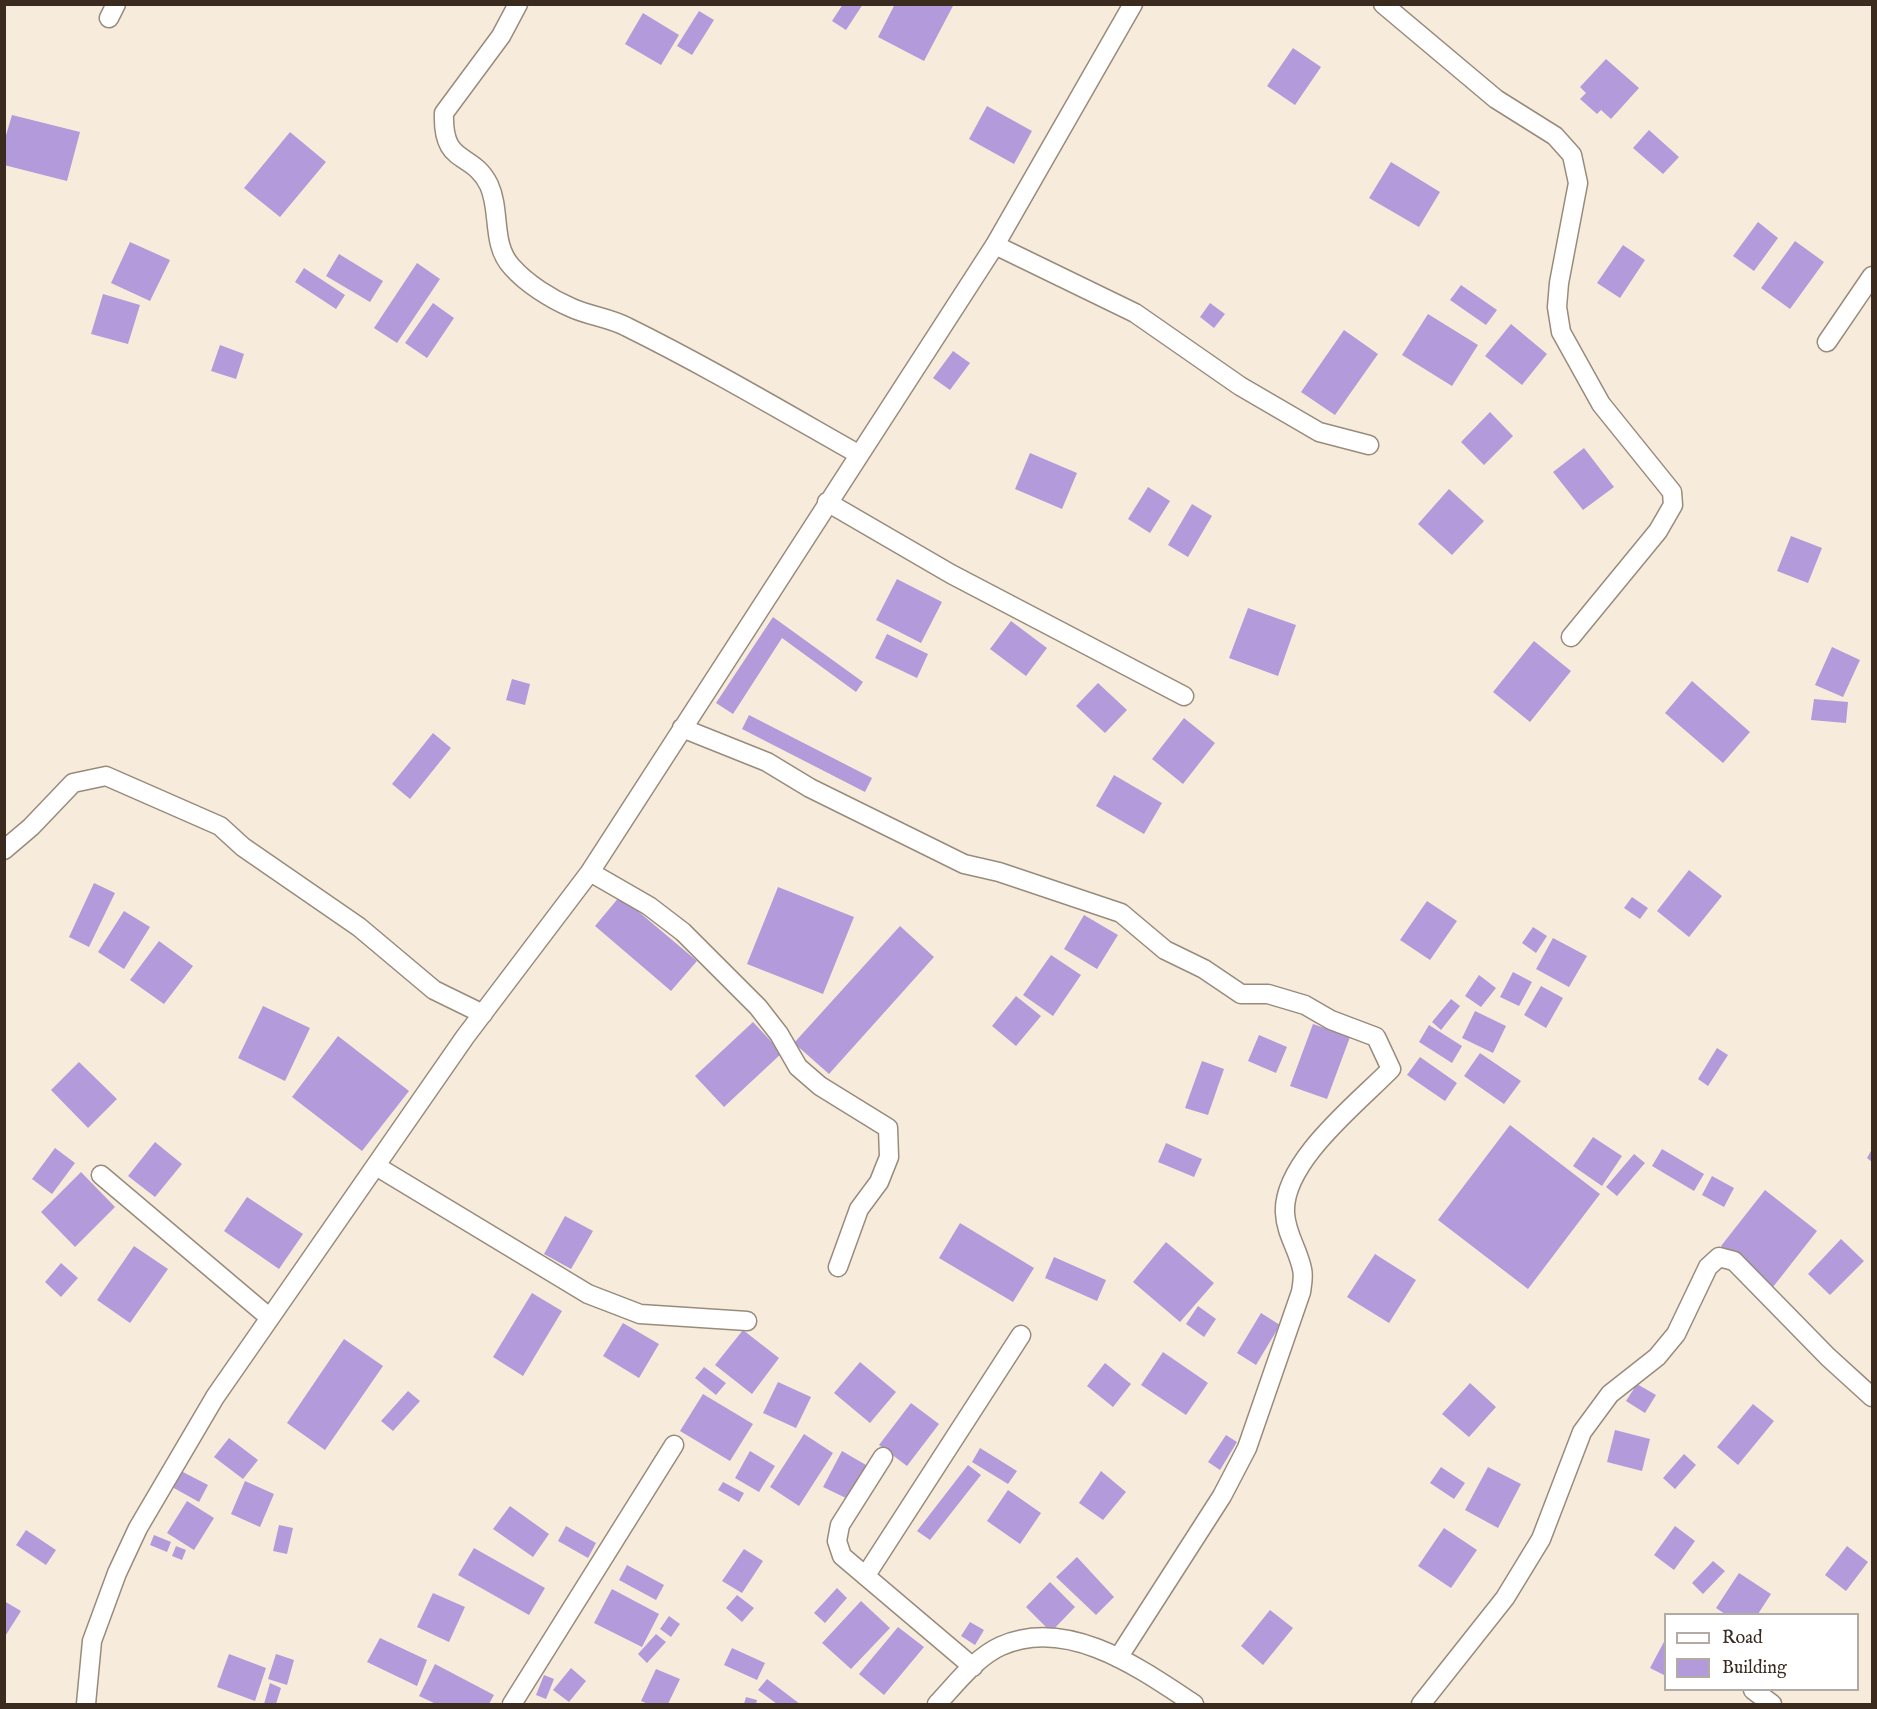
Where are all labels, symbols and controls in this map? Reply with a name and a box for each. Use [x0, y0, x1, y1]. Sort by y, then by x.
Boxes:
legend [1664, 1613, 1859, 1691]
text: Road [1722, 1627, 1763, 1650]
text: Building [1722, 1657, 1787, 1680]

